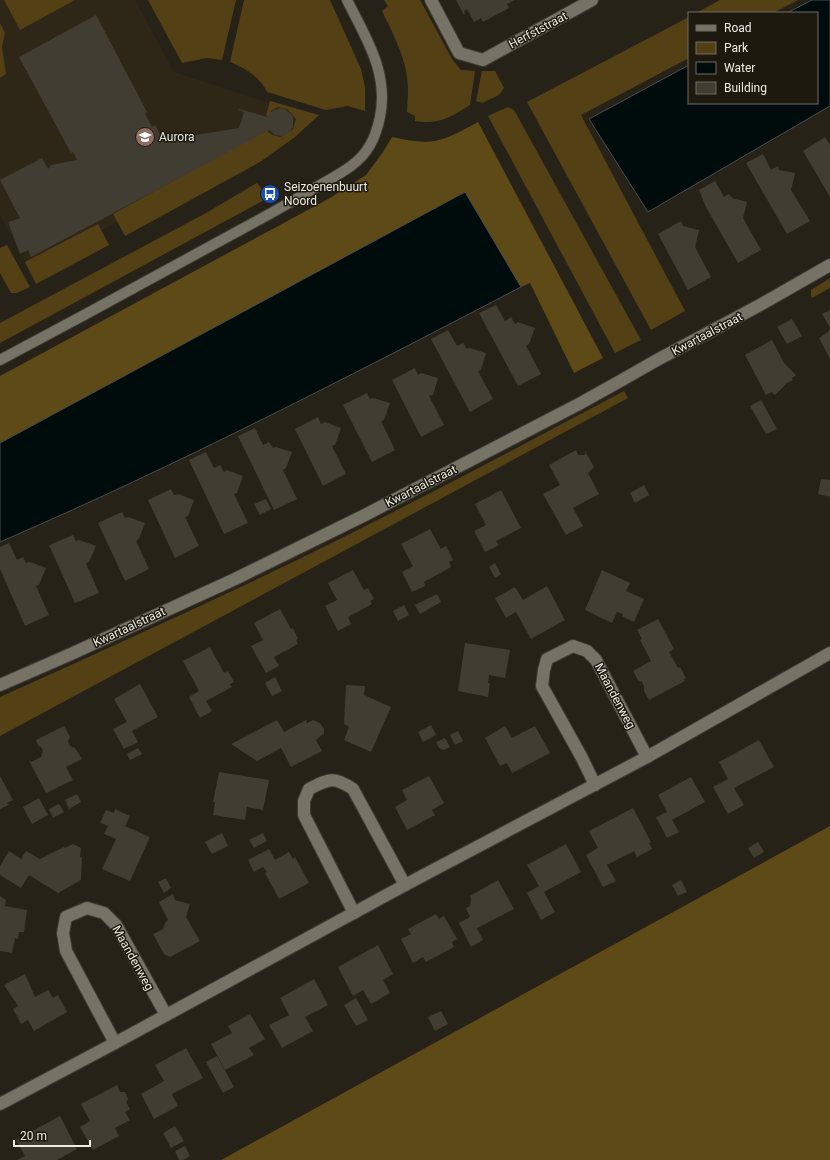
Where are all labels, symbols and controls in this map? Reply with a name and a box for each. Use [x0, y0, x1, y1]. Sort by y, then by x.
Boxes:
street label: Herfststraat [506, 9, 570, 51]
legend [688, 12, 818, 104]
text: Road [724, 21, 752, 35]
text: Park [724, 41, 749, 55]
text: Water [724, 61, 755, 75]
text: Building [724, 81, 767, 95]
school or university icon: Aurora [134, 126, 156, 148]
place label: Aurora [159, 130, 195, 144]
place label: Seizoenenbuurt Noord [284, 180, 367, 208]
bus stop icon: Seizoenenbuurt Noord [259, 183, 281, 205]
street label: Kwartaalstraat [669, 310, 745, 358]
street label: Kwartaalstraat [383, 462, 459, 510]
street label: Kwartaalstraat [91, 604, 167, 650]
street label: Maandenweg [592, 661, 638, 731]
street label: Maandenweg [109, 923, 157, 993]
scale bar [14, 1122, 90, 1148]
text: 20 m [20, 1129, 47, 1143]

